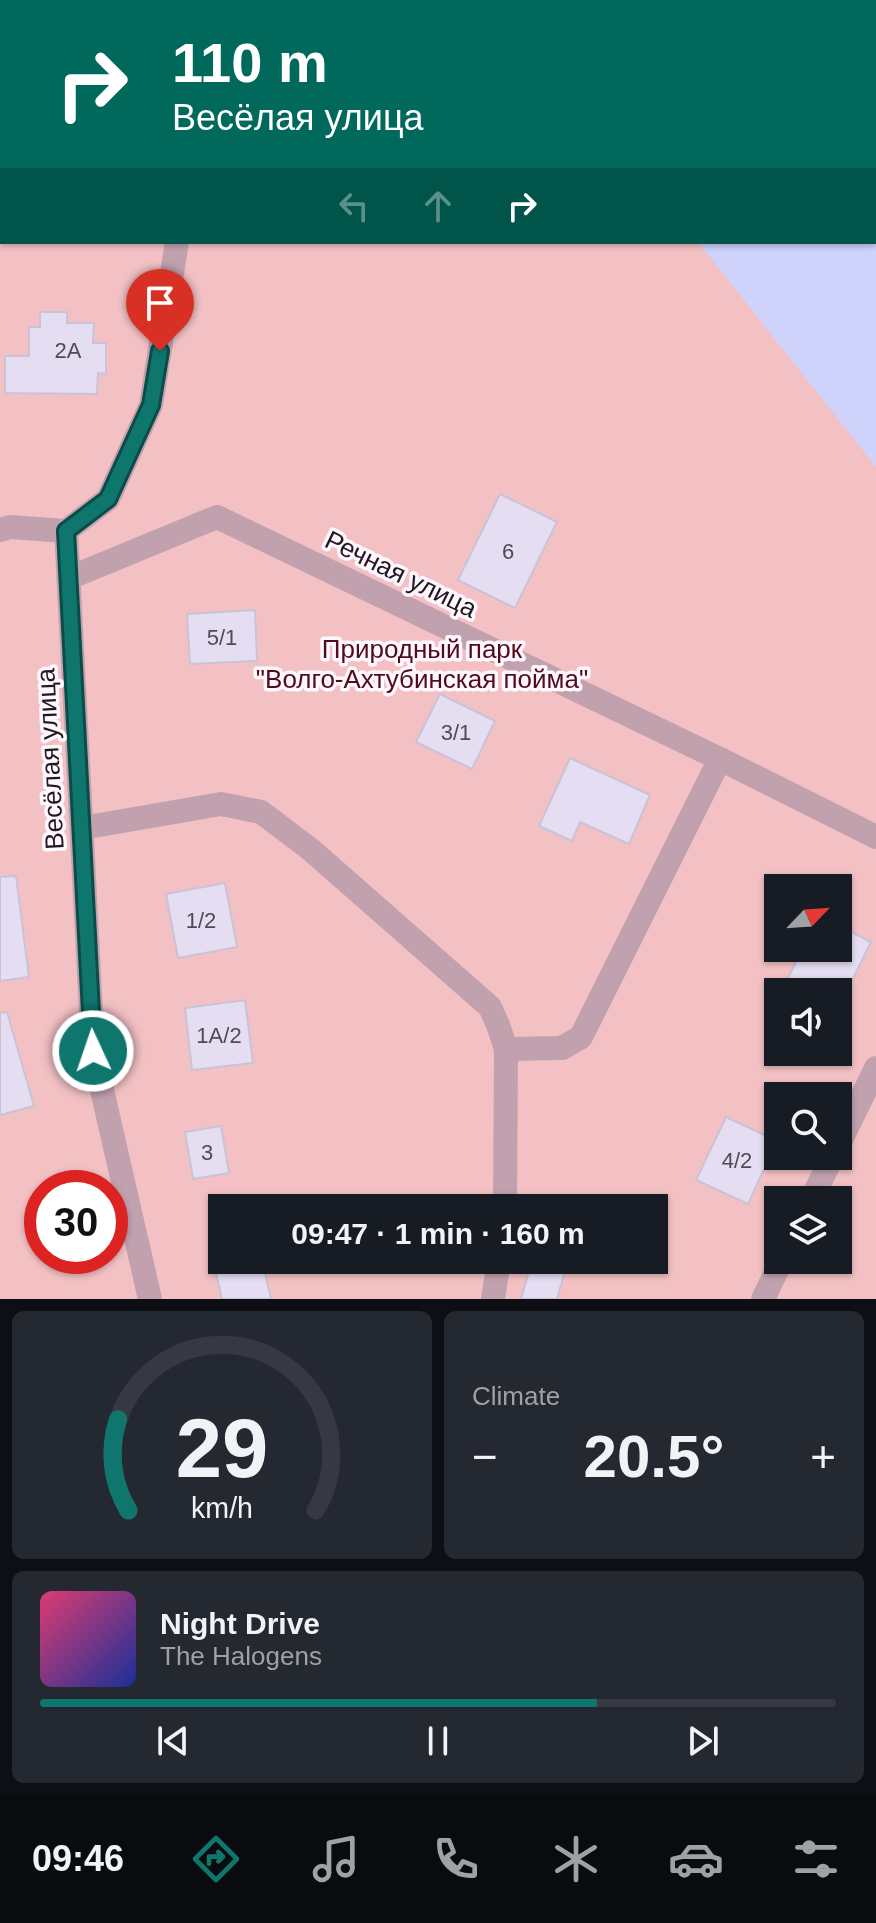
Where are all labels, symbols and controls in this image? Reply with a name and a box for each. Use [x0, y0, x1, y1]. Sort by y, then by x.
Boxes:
text: 110 m [172, 31, 328, 94]
icon: right [40, 32, 144, 136]
text: Весёлая улица [172, 97, 424, 138]
icon: left [332, 184, 376, 228]
icon: ahead [416, 184, 460, 228]
icon: right [500, 184, 544, 228]
pin [126, 269, 194, 351]
icon: arrive [138, 281, 182, 325]
house number: 2А [55, 338, 82, 363]
street label: Речная улица [320, 524, 482, 624]
house number: 6 [502, 539, 514, 564]
house number: 5/1 [207, 625, 237, 650]
park label: Природный парк "Волго-Ахтубинская пойма" [256, 634, 588, 694]
street label: Весёлая улица [30, 667, 70, 850]
house number: 3/1 [441, 720, 471, 745]
north arrow [764, 874, 852, 962]
map controls [764, 874, 852, 1274]
house number: 1/2 [186, 908, 216, 933]
button: sound [764, 978, 852, 1066]
position arrow [51, 1009, 135, 1093]
house number: 1А/2 [196, 1023, 242, 1048]
button: search [764, 1082, 852, 1170]
house number: 3 [201, 1140, 213, 1165]
house number: 4/2 [722, 1148, 752, 1173]
speed limit sign: 30 [24, 1170, 128, 1274]
button: layers [764, 1186, 852, 1274]
text: 09:47 · 1 min · 160 m [291, 1217, 585, 1250]
text: Climate [472, 1381, 560, 1411]
text: 29 [176, 1402, 268, 1495]
text: 20.5° [584, 1423, 724, 1490]
text: − [472, 1432, 498, 1481]
text: + [810, 1432, 836, 1481]
text: km/h [191, 1492, 253, 1524]
text: Night Drive [160, 1607, 320, 1640]
text: The Halogens [160, 1641, 322, 1671]
icon: previous [151, 1719, 195, 1763]
icon: pause [416, 1719, 460, 1763]
icon: next [681, 1719, 725, 1763]
icon: directions [188, 1831, 244, 1887]
icon: music [308, 1831, 364, 1887]
icon: phone [428, 1831, 484, 1887]
icon: climate [548, 1831, 604, 1887]
icon: car [668, 1831, 724, 1887]
icon: filters [788, 1831, 844, 1887]
text: 09:46 [32, 1838, 124, 1879]

